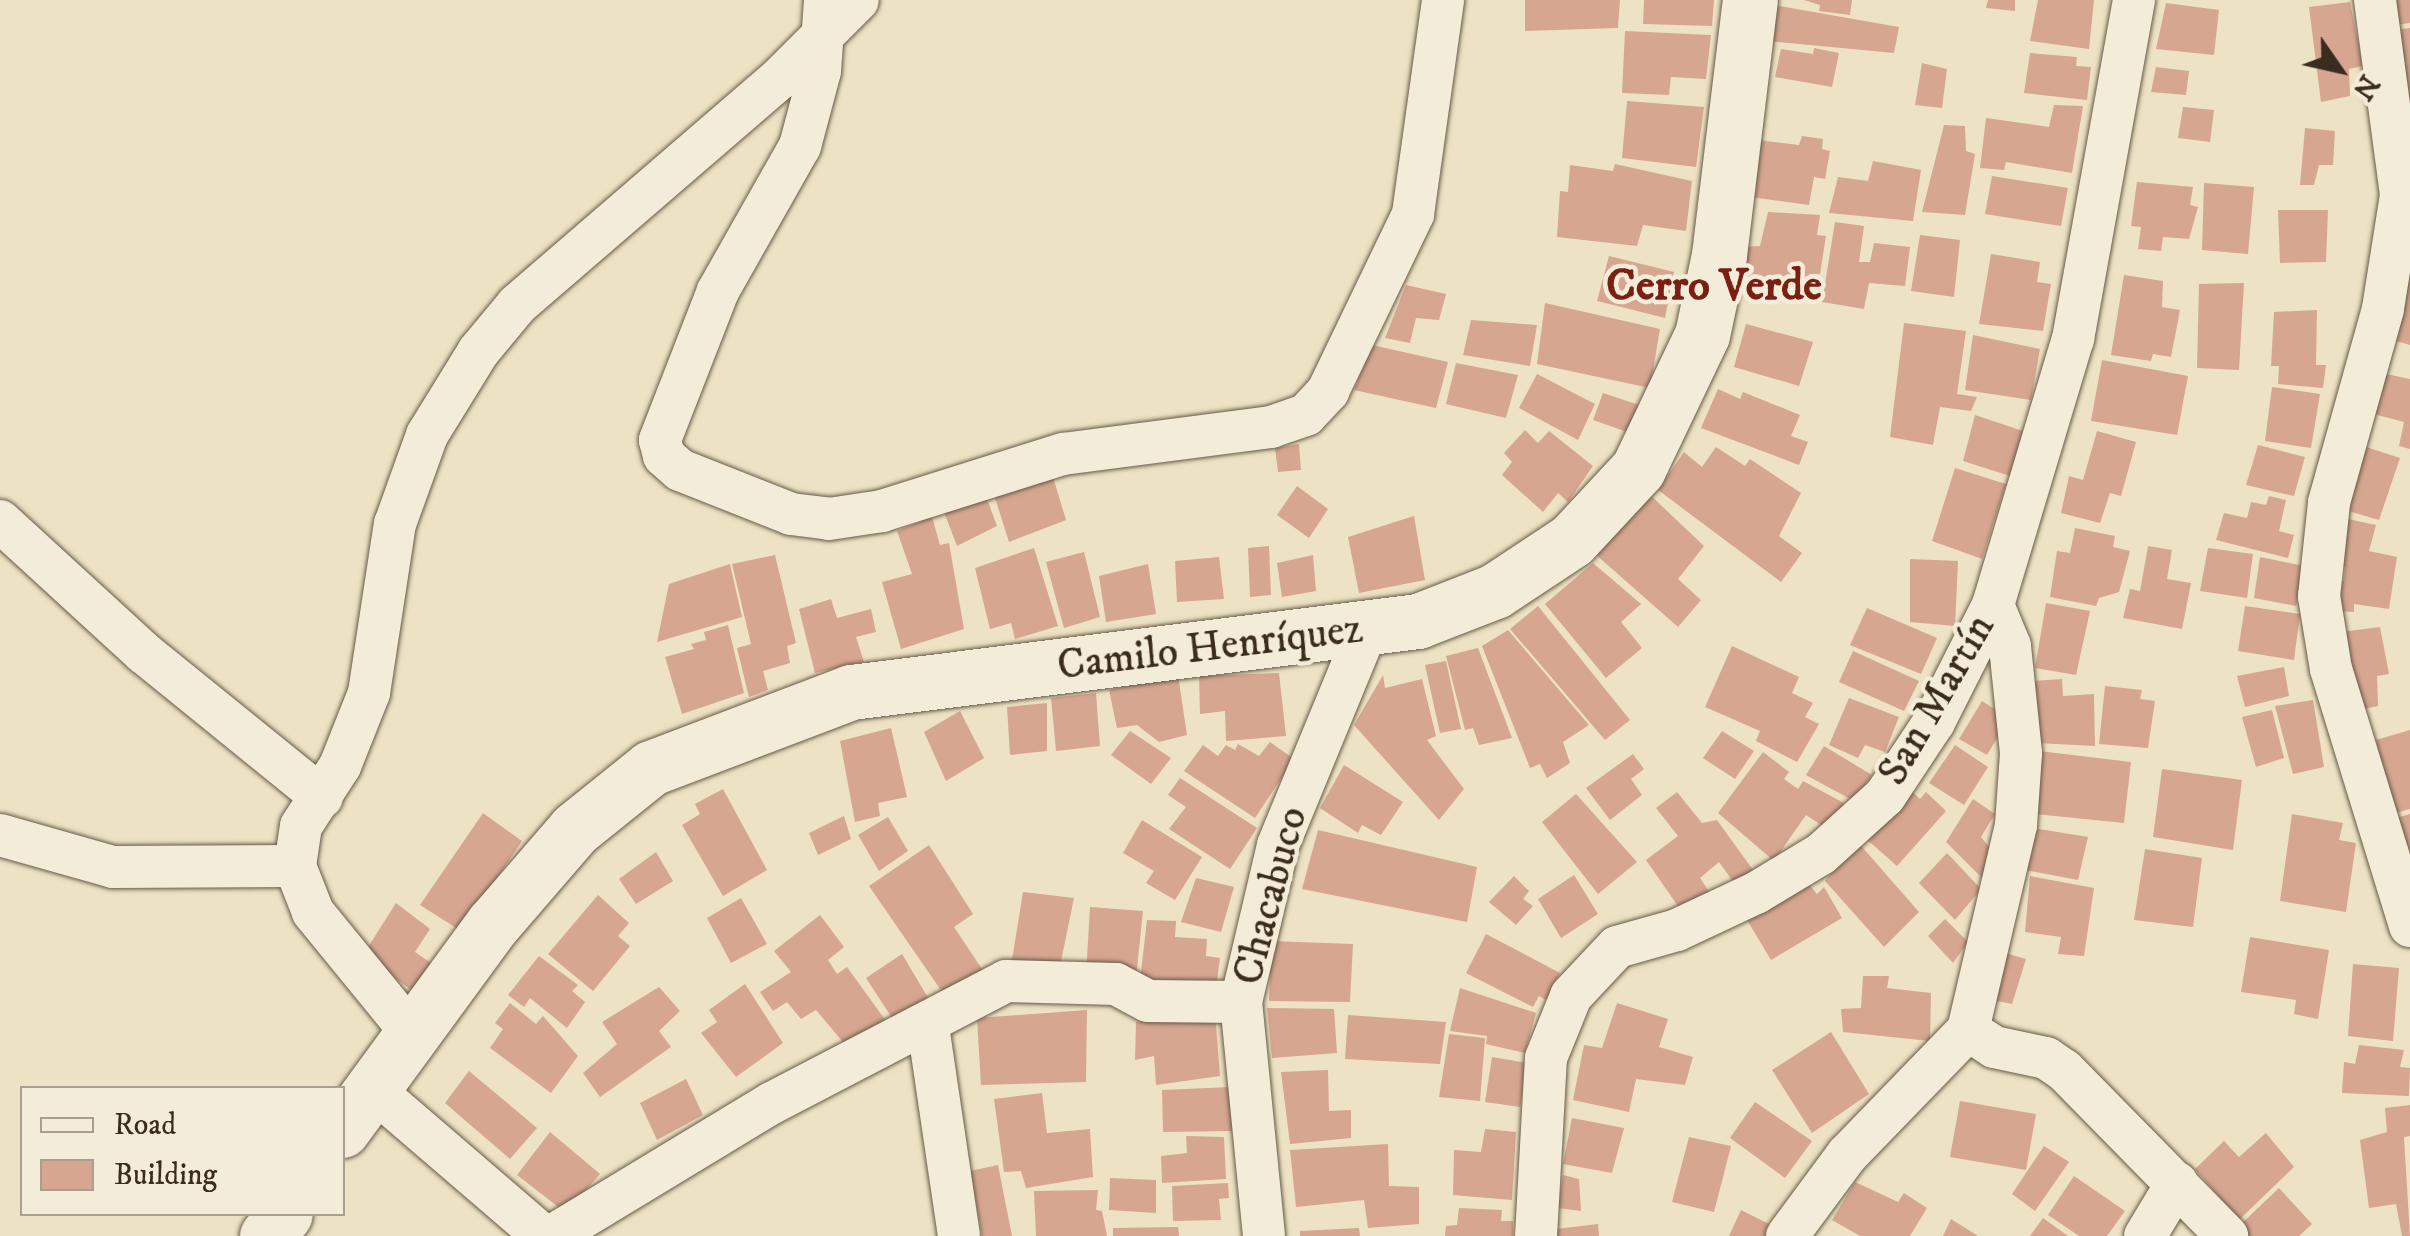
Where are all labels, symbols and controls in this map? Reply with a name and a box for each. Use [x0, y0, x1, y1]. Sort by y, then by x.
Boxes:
north arrow [2290, 20, 2390, 120]
text: N [2344, 68, 2386, 106]
district label: Cerro Verde [1606, 260, 1822, 314]
street label: Camilo Henríquez [1055, 604, 1365, 692]
street label: San Martín [1868, 606, 2006, 794]
street label: Chacabuco [1223, 801, 1319, 991]
legend [20, 1086, 345, 1216]
text: Road [114, 1107, 176, 1144]
text: Building [114, 1157, 217, 1194]

